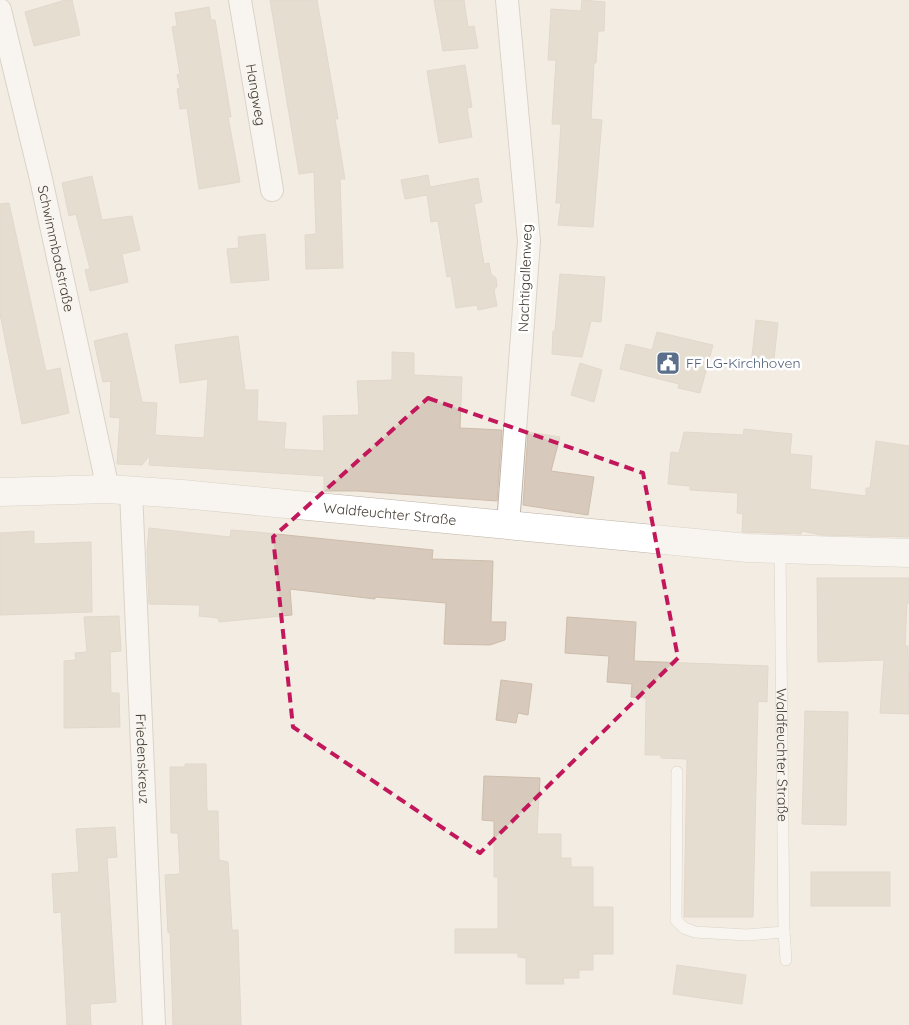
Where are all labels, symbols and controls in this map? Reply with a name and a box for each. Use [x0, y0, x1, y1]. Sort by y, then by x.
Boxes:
street label: Hangweg [242, 62, 270, 127]
street label: Schwimmbadstraße [34, 184, 78, 314]
street label: Nachtigallenweg [514, 224, 536, 332]
public building icon: FF LG-Kirchhoven [655, 350, 681, 376]
place label: FF LG-Kirchhoven [686, 354, 801, 372]
street label: Waldfeuchter Straße [322, 499, 457, 529]
street label: Waldfeuchter Straße [772, 688, 792, 822]
street label: Friedenskreuz [132, 713, 153, 805]

